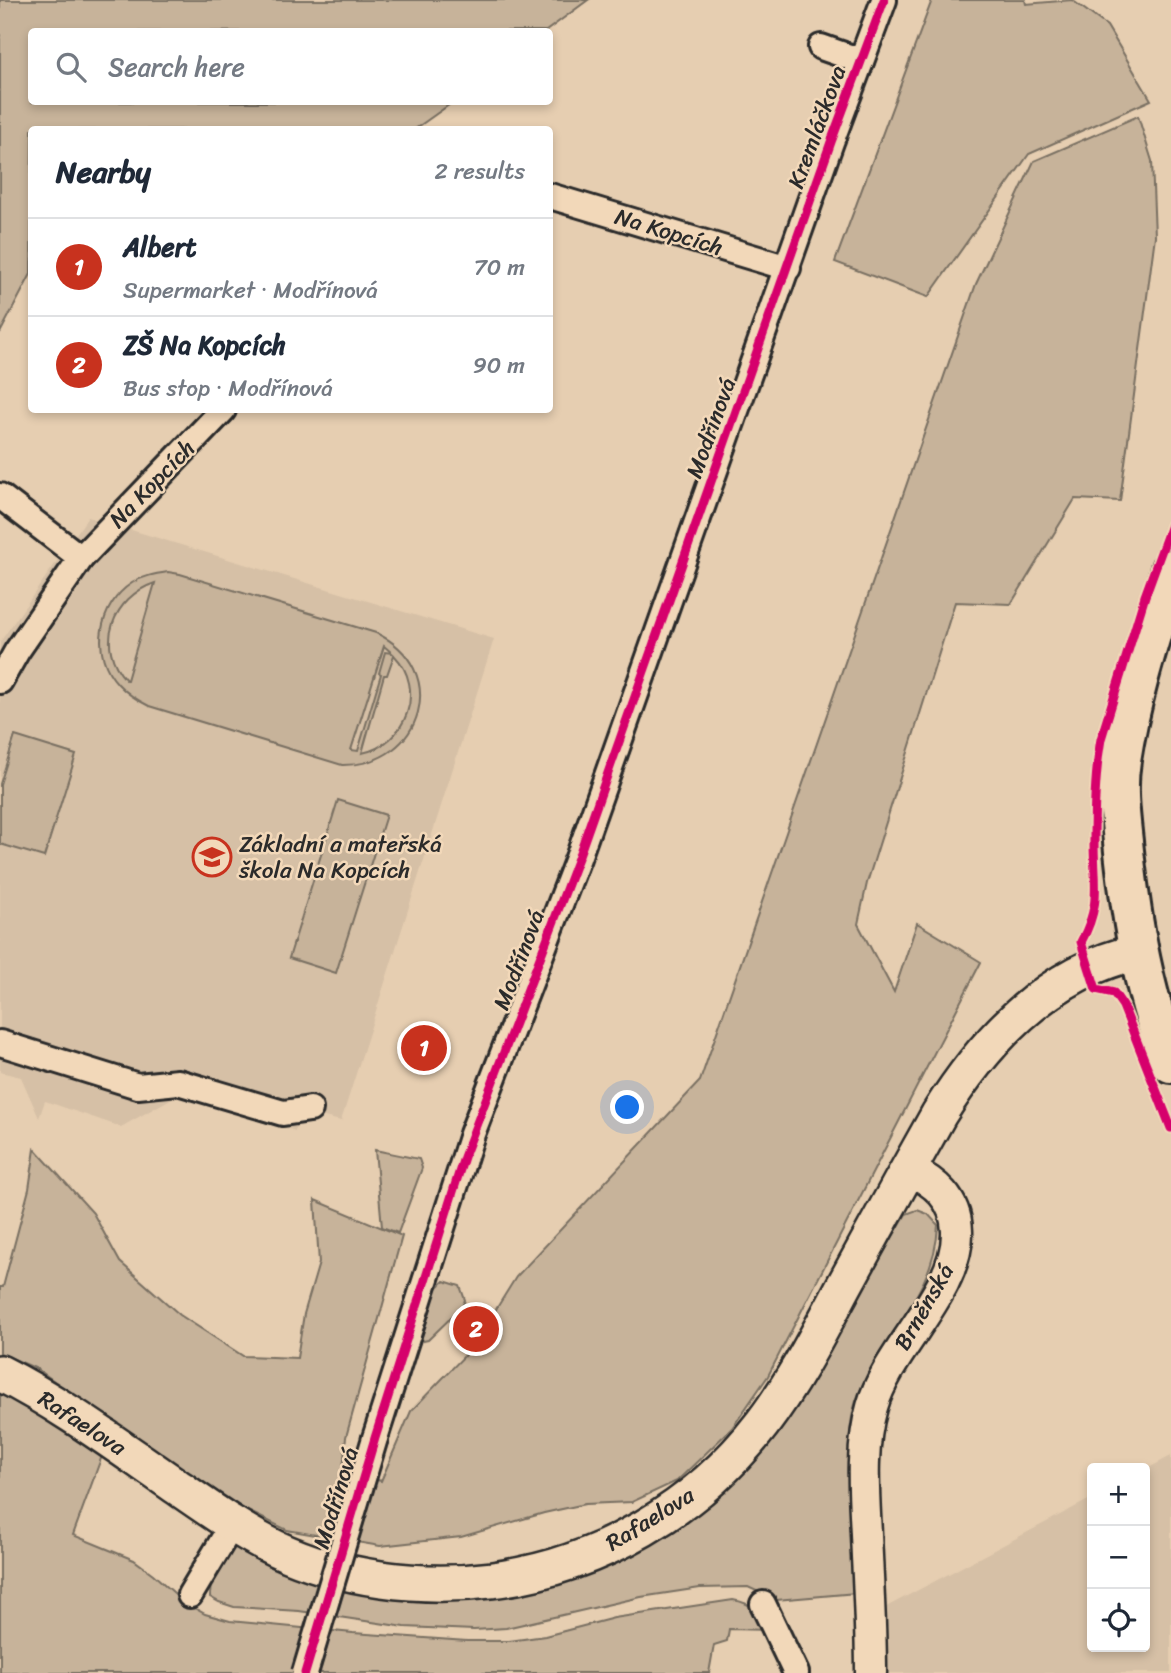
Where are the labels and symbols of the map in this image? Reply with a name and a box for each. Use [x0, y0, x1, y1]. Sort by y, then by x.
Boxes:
street label: Kremláčkova [776, 59, 858, 194]
street label: Na Kopcích [610, 196, 728, 268]
street label: Modřínová [674, 372, 748, 484]
street label: Na Kopcích [99, 430, 205, 538]
place label: Základní a mateřská škola Na Kopcích [238, 824, 442, 891]
school or university icon: Základní a mateřská škola Na Kopcích [191, 836, 233, 878]
street label: Modřínová [481, 904, 557, 1016]
pin: 1 [401, 1022, 447, 1074]
your location [610, 1090, 644, 1124]
street label: Brněnská [882, 1256, 966, 1358]
pin: 2 [453, 1303, 499, 1355]
street label: Rafaelova [29, 1379, 135, 1467]
street label: Modřínová [301, 1442, 371, 1554]
street label: Rafaelova [597, 1475, 703, 1563]

